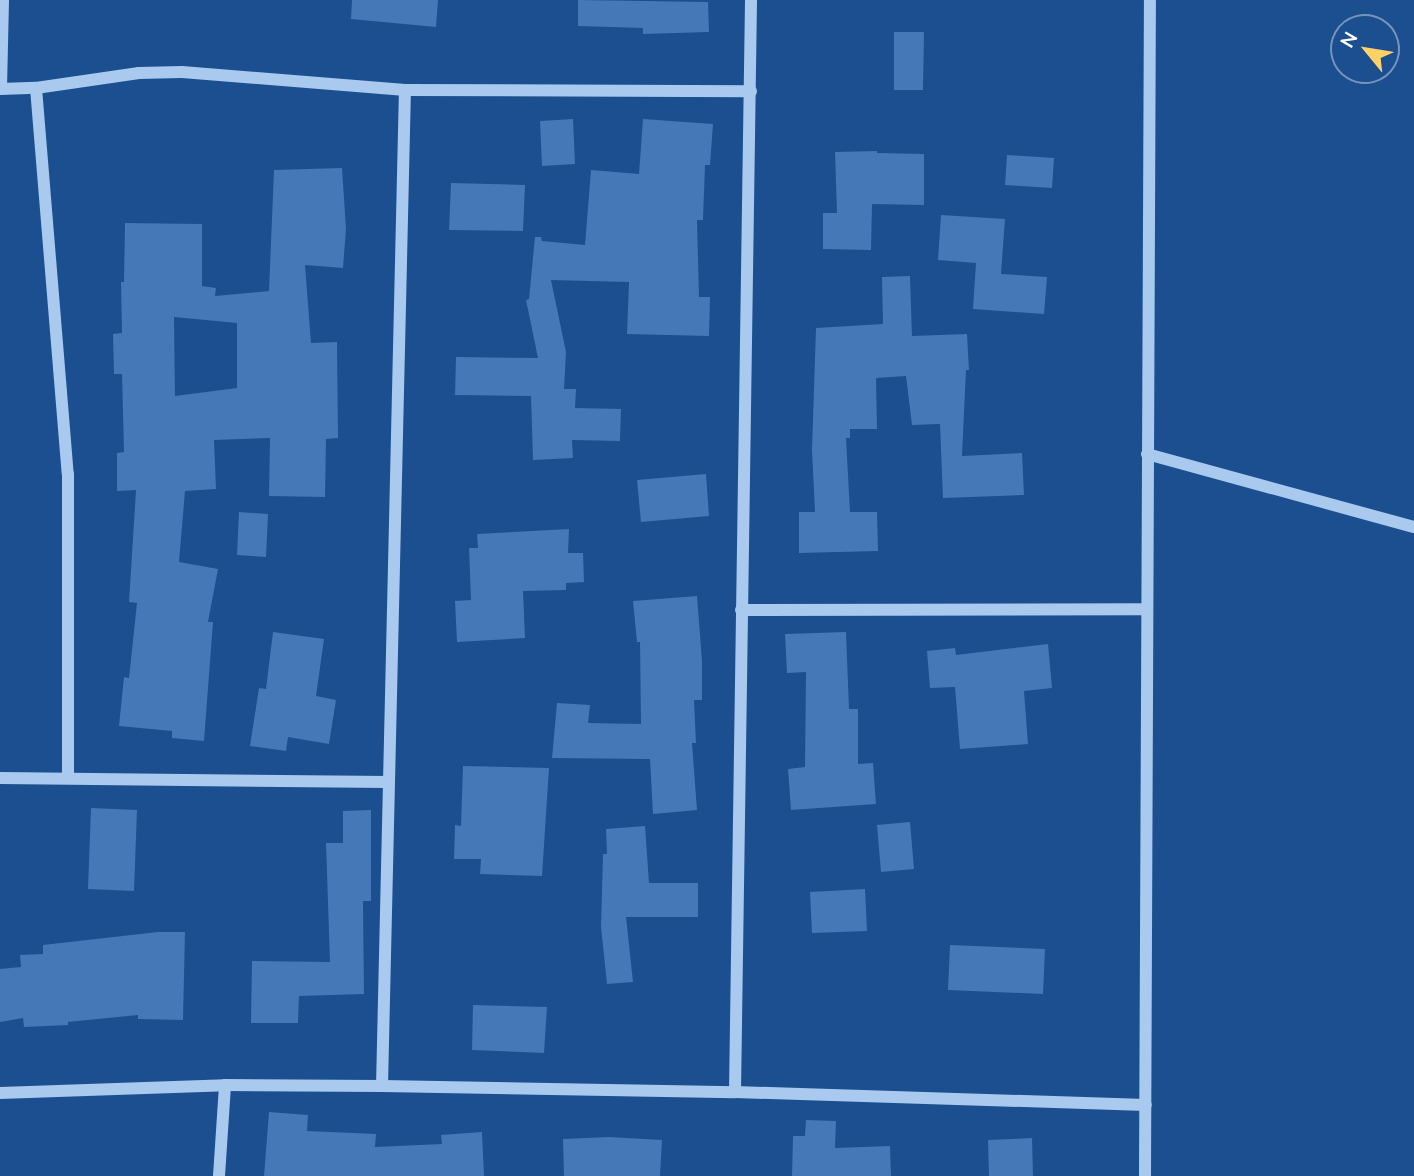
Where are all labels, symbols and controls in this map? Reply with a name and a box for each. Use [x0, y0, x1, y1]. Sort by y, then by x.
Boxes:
north arrow [1330, 14, 1400, 84]
text: N [1335, 27, 1363, 52]

